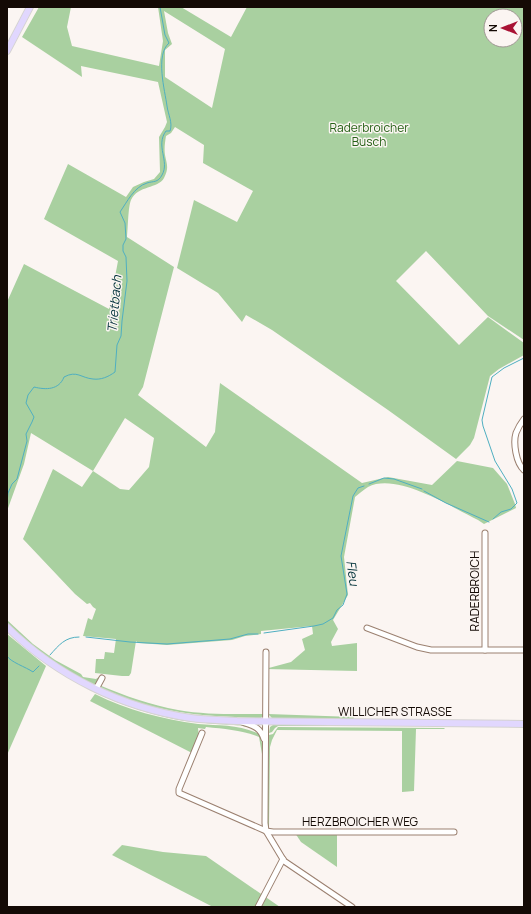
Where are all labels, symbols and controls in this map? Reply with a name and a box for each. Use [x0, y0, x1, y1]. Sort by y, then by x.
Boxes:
north arrow [483, 8, 523, 48]
text: N [485, 24, 500, 32]
park label: Raderbroicher Busch [329, 119, 409, 150]
water label: Trietbach [103, 273, 126, 333]
street label: RADERBROICH [466, 551, 483, 631]
water label: Fleu [342, 559, 364, 588]
street label: WILLICHER STRASSE [338, 703, 452, 720]
street label: HERZBROICHER WEG [302, 813, 419, 830]

